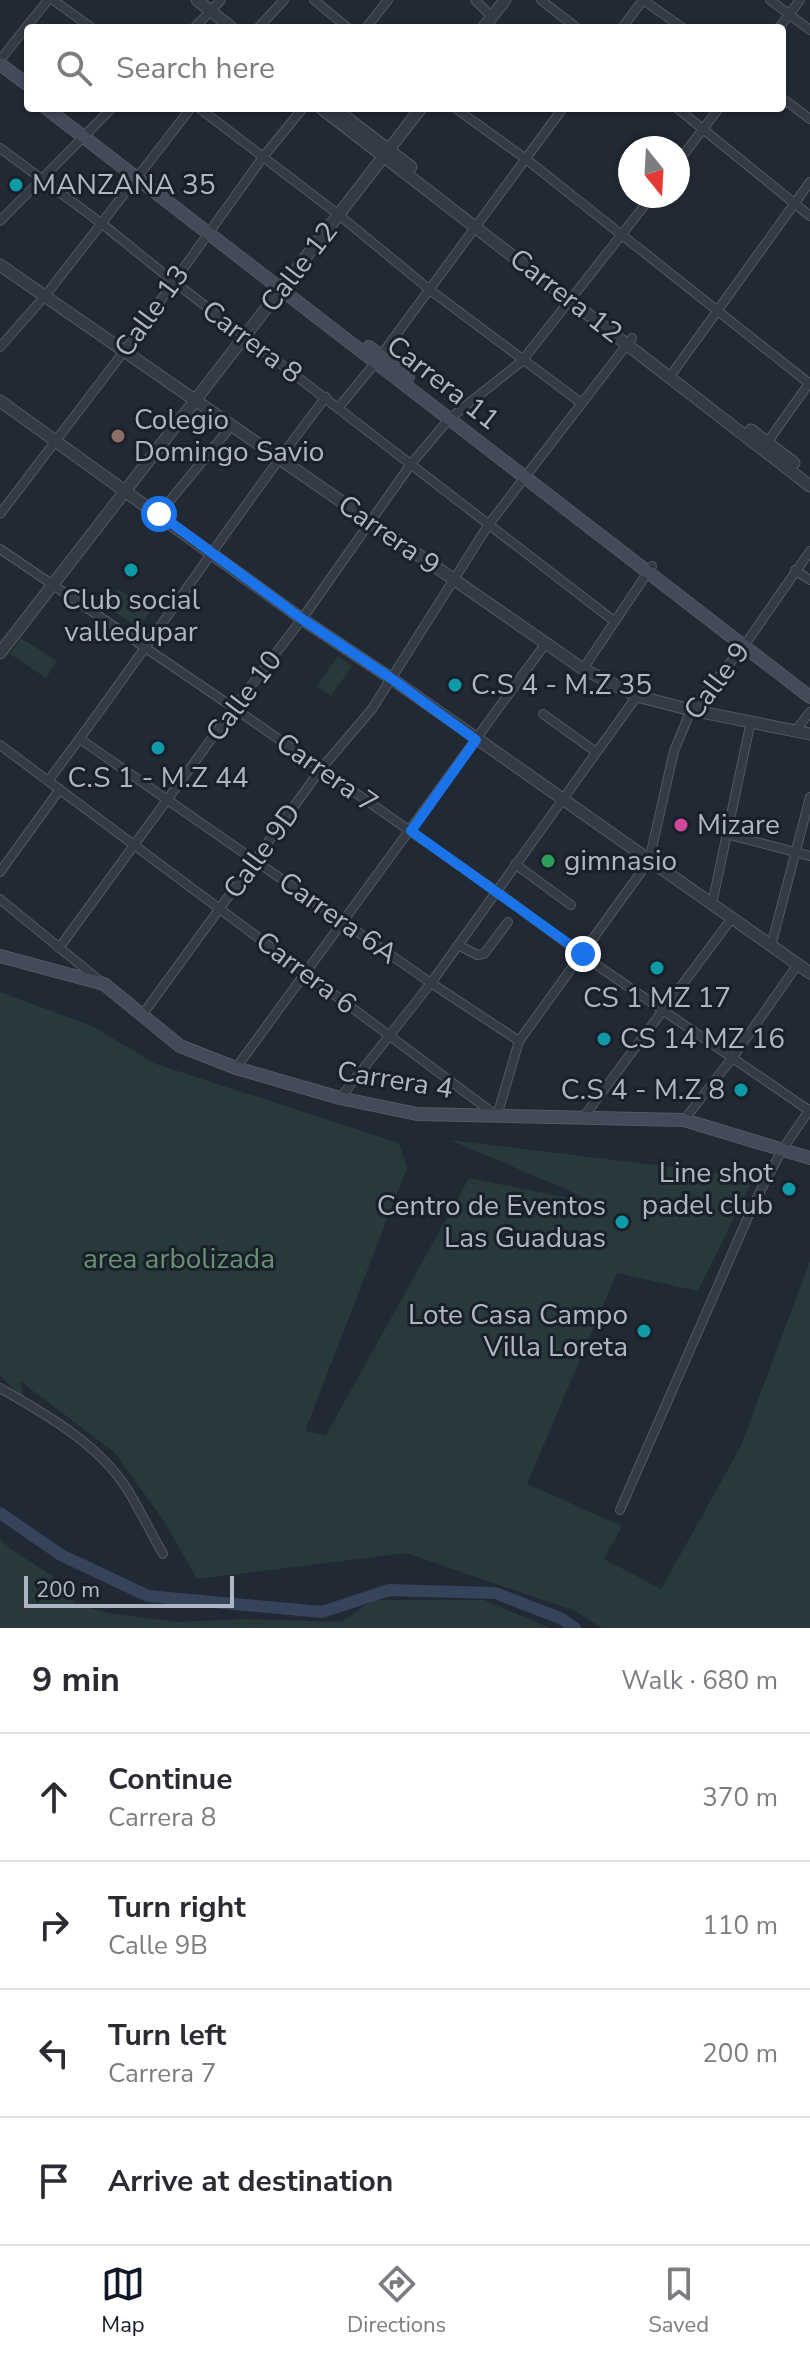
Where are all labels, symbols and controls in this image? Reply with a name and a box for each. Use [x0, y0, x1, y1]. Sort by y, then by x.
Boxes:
search box [24, 24, 786, 112]
icon: search [52, 46, 96, 90]
text: Search here [116, 48, 275, 89]
north arrow [618, 136, 690, 208]
place label: MANZANA 35 [32, 166, 216, 204]
marker: MANZANA 35 [7, 176, 25, 194]
street label: Calle 12 [252, 214, 346, 320]
street label: Carrera 12 [502, 240, 630, 352]
street label: Calle 13 [106, 257, 198, 365]
street label: Carrera 8 [194, 292, 310, 392]
street label: Carrera 11 [379, 327, 507, 439]
place label: Colegio Domingo Savio [134, 401, 324, 471]
marker: Colegio Domingo Savio [109, 427, 127, 445]
street label: Carrera 9 [330, 486, 448, 584]
route start [141, 496, 177, 532]
marker: Club social valledupar [122, 561, 140, 579]
place label: Club social valledupar [62, 581, 201, 651]
street label: Calle 9 [675, 634, 759, 728]
street label: Calle 10 [197, 642, 291, 750]
place label: C.S 4 - M.Z 35 [471, 666, 652, 704]
marker: C.S 4 - M.Z 35 [446, 676, 464, 694]
street label: Carrera 7 [268, 724, 386, 822]
marker: C.S 1 - M.Z 44 [149, 739, 167, 757]
place label: C.S 1 - M.Z 44 [67, 759, 249, 797]
street label: Calle 9D [214, 796, 310, 906]
place label: Mizare [697, 806, 780, 844]
marker: Mizare [672, 816, 690, 834]
place label: gimnasio [564, 842, 677, 880]
marker: gimnasio [539, 852, 557, 870]
street label: Carrera 6A [271, 863, 405, 973]
street label: Carrera 6 [248, 923, 364, 1023]
route end [565, 936, 601, 972]
marker: CS 1 MZ 17 [648, 959, 666, 977]
place label: CS 1 MZ 17 [583, 979, 731, 1017]
place label: CS 14 MZ 16 [620, 1020, 785, 1058]
marker: CS 14 MZ 16 [595, 1030, 613, 1048]
street label: Carrera 4 [334, 1052, 456, 1108]
place label: C.S 4 - M.Z 8 [561, 1071, 725, 1109]
marker: C.S 4 - M.Z 8 [732, 1081, 750, 1099]
place label: Line shot padel club [642, 1154, 773, 1224]
marker: Line shot padel club [780, 1180, 798, 1198]
place label: Centro de Eventos Las Guaduas [377, 1187, 606, 1257]
marker: Centro de Eventos Las Guaduas [613, 1213, 631, 1231]
park label: area arbolizada [83, 1240, 275, 1278]
place label: Lote Casa Campo Villa Loreta [408, 1296, 628, 1366]
marker: Lote Casa Campo Villa Loreta [635, 1322, 653, 1340]
scale bar [24, 1572, 234, 1608]
text: 200 m [36, 1575, 100, 1605]
text: 9 min [32, 1657, 120, 1703]
text: Walk · 680 m [621, 1663, 778, 1698]
text: Continue [108, 1759, 233, 1800]
icon: ahead [32, 1775, 76, 1819]
text: 370 m [702, 1780, 778, 1815]
text: Carrera 8 [108, 1800, 216, 1835]
text: Turn right [108, 1887, 246, 1928]
icon: right [32, 1903, 76, 1947]
text: 110 m [702, 1908, 778, 1943]
text: Calle 9B [108, 1928, 208, 1963]
text: Turn left [108, 2015, 226, 2056]
icon: left [32, 2031, 76, 2075]
text: 200 m [702, 2036, 778, 2071]
text: Carrera 7 [108, 2056, 216, 2091]
icon: arrive [32, 2159, 76, 2203]
text: Arrive at destination [108, 2161, 393, 2202]
tab: Map [101, 2262, 145, 2340]
tab: Directions [347, 2262, 446, 2340]
tab: Saved [648, 2262, 709, 2340]

